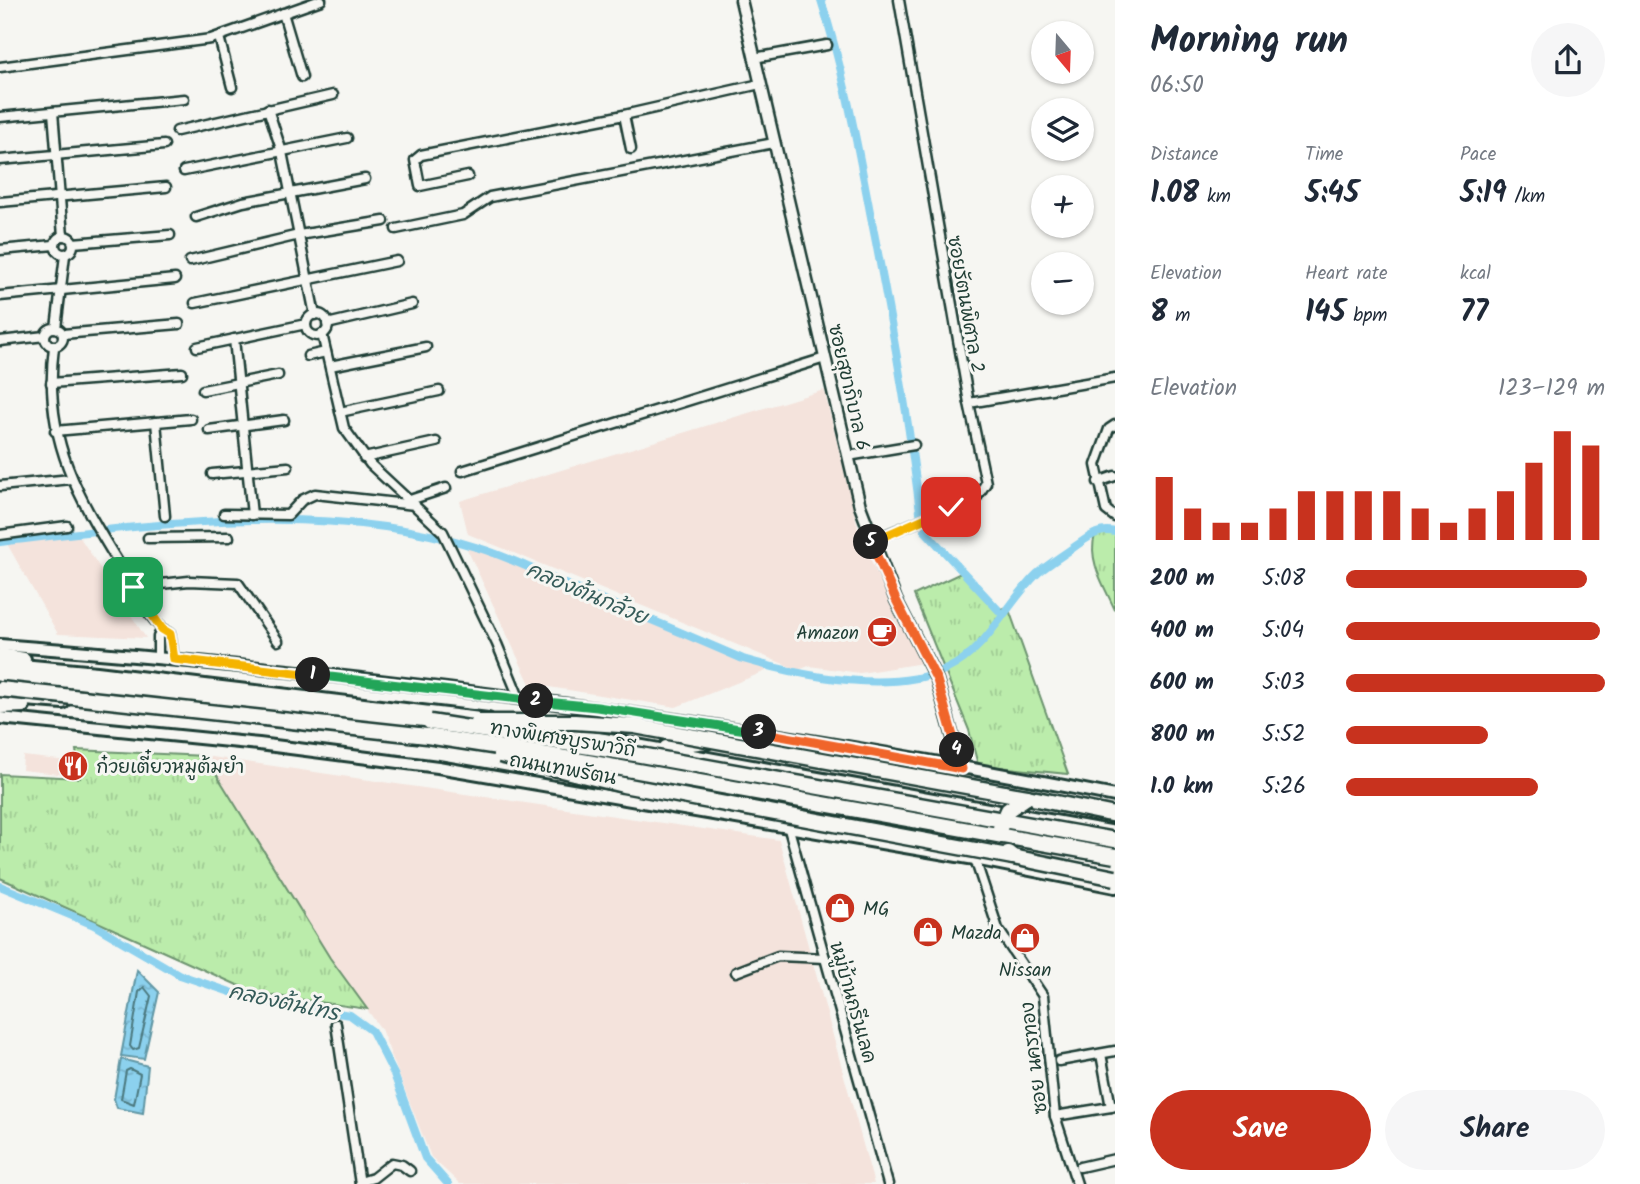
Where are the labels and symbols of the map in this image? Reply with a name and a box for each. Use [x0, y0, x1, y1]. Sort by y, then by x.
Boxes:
north arrow [1031, 21, 1094, 84]
street label: ซอยรัตนพิศาล 2 [938, 233, 992, 375]
street label: ซอยสุขาภิบาล 6 [819, 321, 877, 454]
pin [921, 477, 981, 537]
pin: 5 [854, 524, 888, 560]
water label: คลองต้นกล้วย [521, 554, 654, 636]
pin [103, 557, 163, 617]
cafe icon: Amazon [865, 615, 899, 649]
place label: Amazon [796, 619, 859, 649]
pin: 1 [296, 658, 330, 692]
pin: 2 [518, 684, 554, 718]
street label: ทางพิเศษบูรพาวิถี [487, 714, 638, 766]
pin: 3 [742, 714, 776, 750]
pin: 4 [940, 732, 974, 768]
street label: ถนนเทพรัตน [507, 746, 619, 794]
restaurant icon: ก๋วยเตี๋ยวหมูต้มยำ [56, 749, 90, 783]
place label: ก๋วยเตี๋ยวหมูต้มยำ [96, 749, 244, 783]
shop icon: MG [823, 891, 857, 925]
place label: MG [863, 895, 890, 925]
shop icon: Mazda [911, 915, 945, 949]
place label: Mazda [951, 919, 1002, 949]
shop icon: Nissan [1008, 921, 1042, 955]
street label: หมู่บ้านกรีนเลค [820, 938, 884, 1067]
place label: Nissan [999, 956, 1051, 986]
water label: คลองต้นไทร [225, 976, 344, 1032]
street label: ซอย นครทอง [1013, 1000, 1057, 1116]

